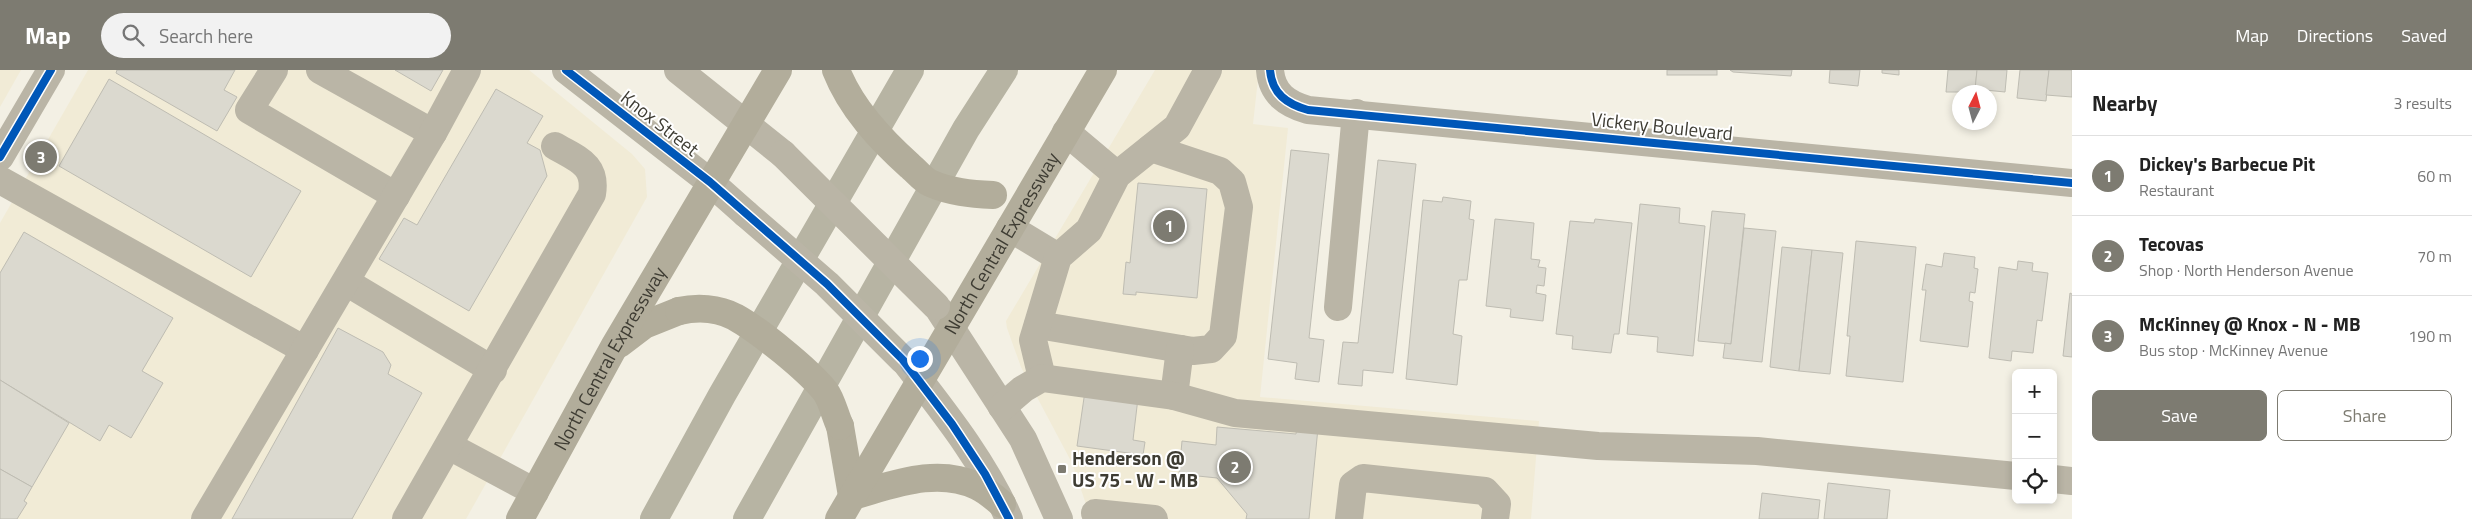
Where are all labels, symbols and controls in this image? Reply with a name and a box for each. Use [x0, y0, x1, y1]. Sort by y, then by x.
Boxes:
search box [101, 13, 451, 58]
text: Map [25, 17, 71, 53]
icon: search [119, 21, 147, 49]
text: Search here [159, 21, 253, 50]
text: Map [2235, 22, 2269, 49]
text: Directions [2297, 22, 2373, 49]
text: Saved [2401, 22, 2447, 49]
street label: Knox Street [615, 83, 706, 163]
north arrow [1952, 85, 1997, 130]
text: Nearby [2092, 87, 2157, 119]
text: 3 results [2393, 91, 2452, 115]
street label: Vickery Boulevard [1590, 104, 1734, 147]
pin: 3 [25, 138, 57, 176]
street label: North Central Expressway [936, 146, 1066, 340]
text: Dickey's Barbecue Pit [2139, 149, 2315, 178]
text: 1 [2104, 164, 2112, 188]
text: 60 m [2417, 164, 2452, 188]
text: Restaurant [2139, 178, 2214, 202]
pin: 1 [1153, 207, 1185, 245]
text: Tecovas [2139, 229, 2204, 258]
text: 2 [2104, 244, 2112, 268]
text: 70 m [2417, 244, 2452, 268]
text: Shop · North Henderson Avenue [2139, 258, 2354, 282]
street label: North Central Expressway [545, 260, 673, 455]
text: McKinney @ Knox - N - MB [2139, 309, 2361, 338]
text: 3 [2104, 324, 2112, 348]
text: 190 m [2408, 324, 2452, 348]
text: Bus stop · McKinney Avenue [2139, 338, 2328, 362]
your location [907, 346, 933, 372]
map controls [2012, 369, 2057, 504]
button: + [2012, 369, 2057, 414]
button: Save [2092, 390, 2267, 441]
button: Share [2277, 390, 2452, 441]
button: − [2012, 414, 2057, 459]
place label: Henderson @ US 75 - W - MB [1072, 443, 1198, 494]
pin: 2 [1219, 448, 1251, 486]
button: locate [2012, 459, 2057, 504]
marker: Henderson @ US 75 - W - MB [1056, 463, 1068, 475]

